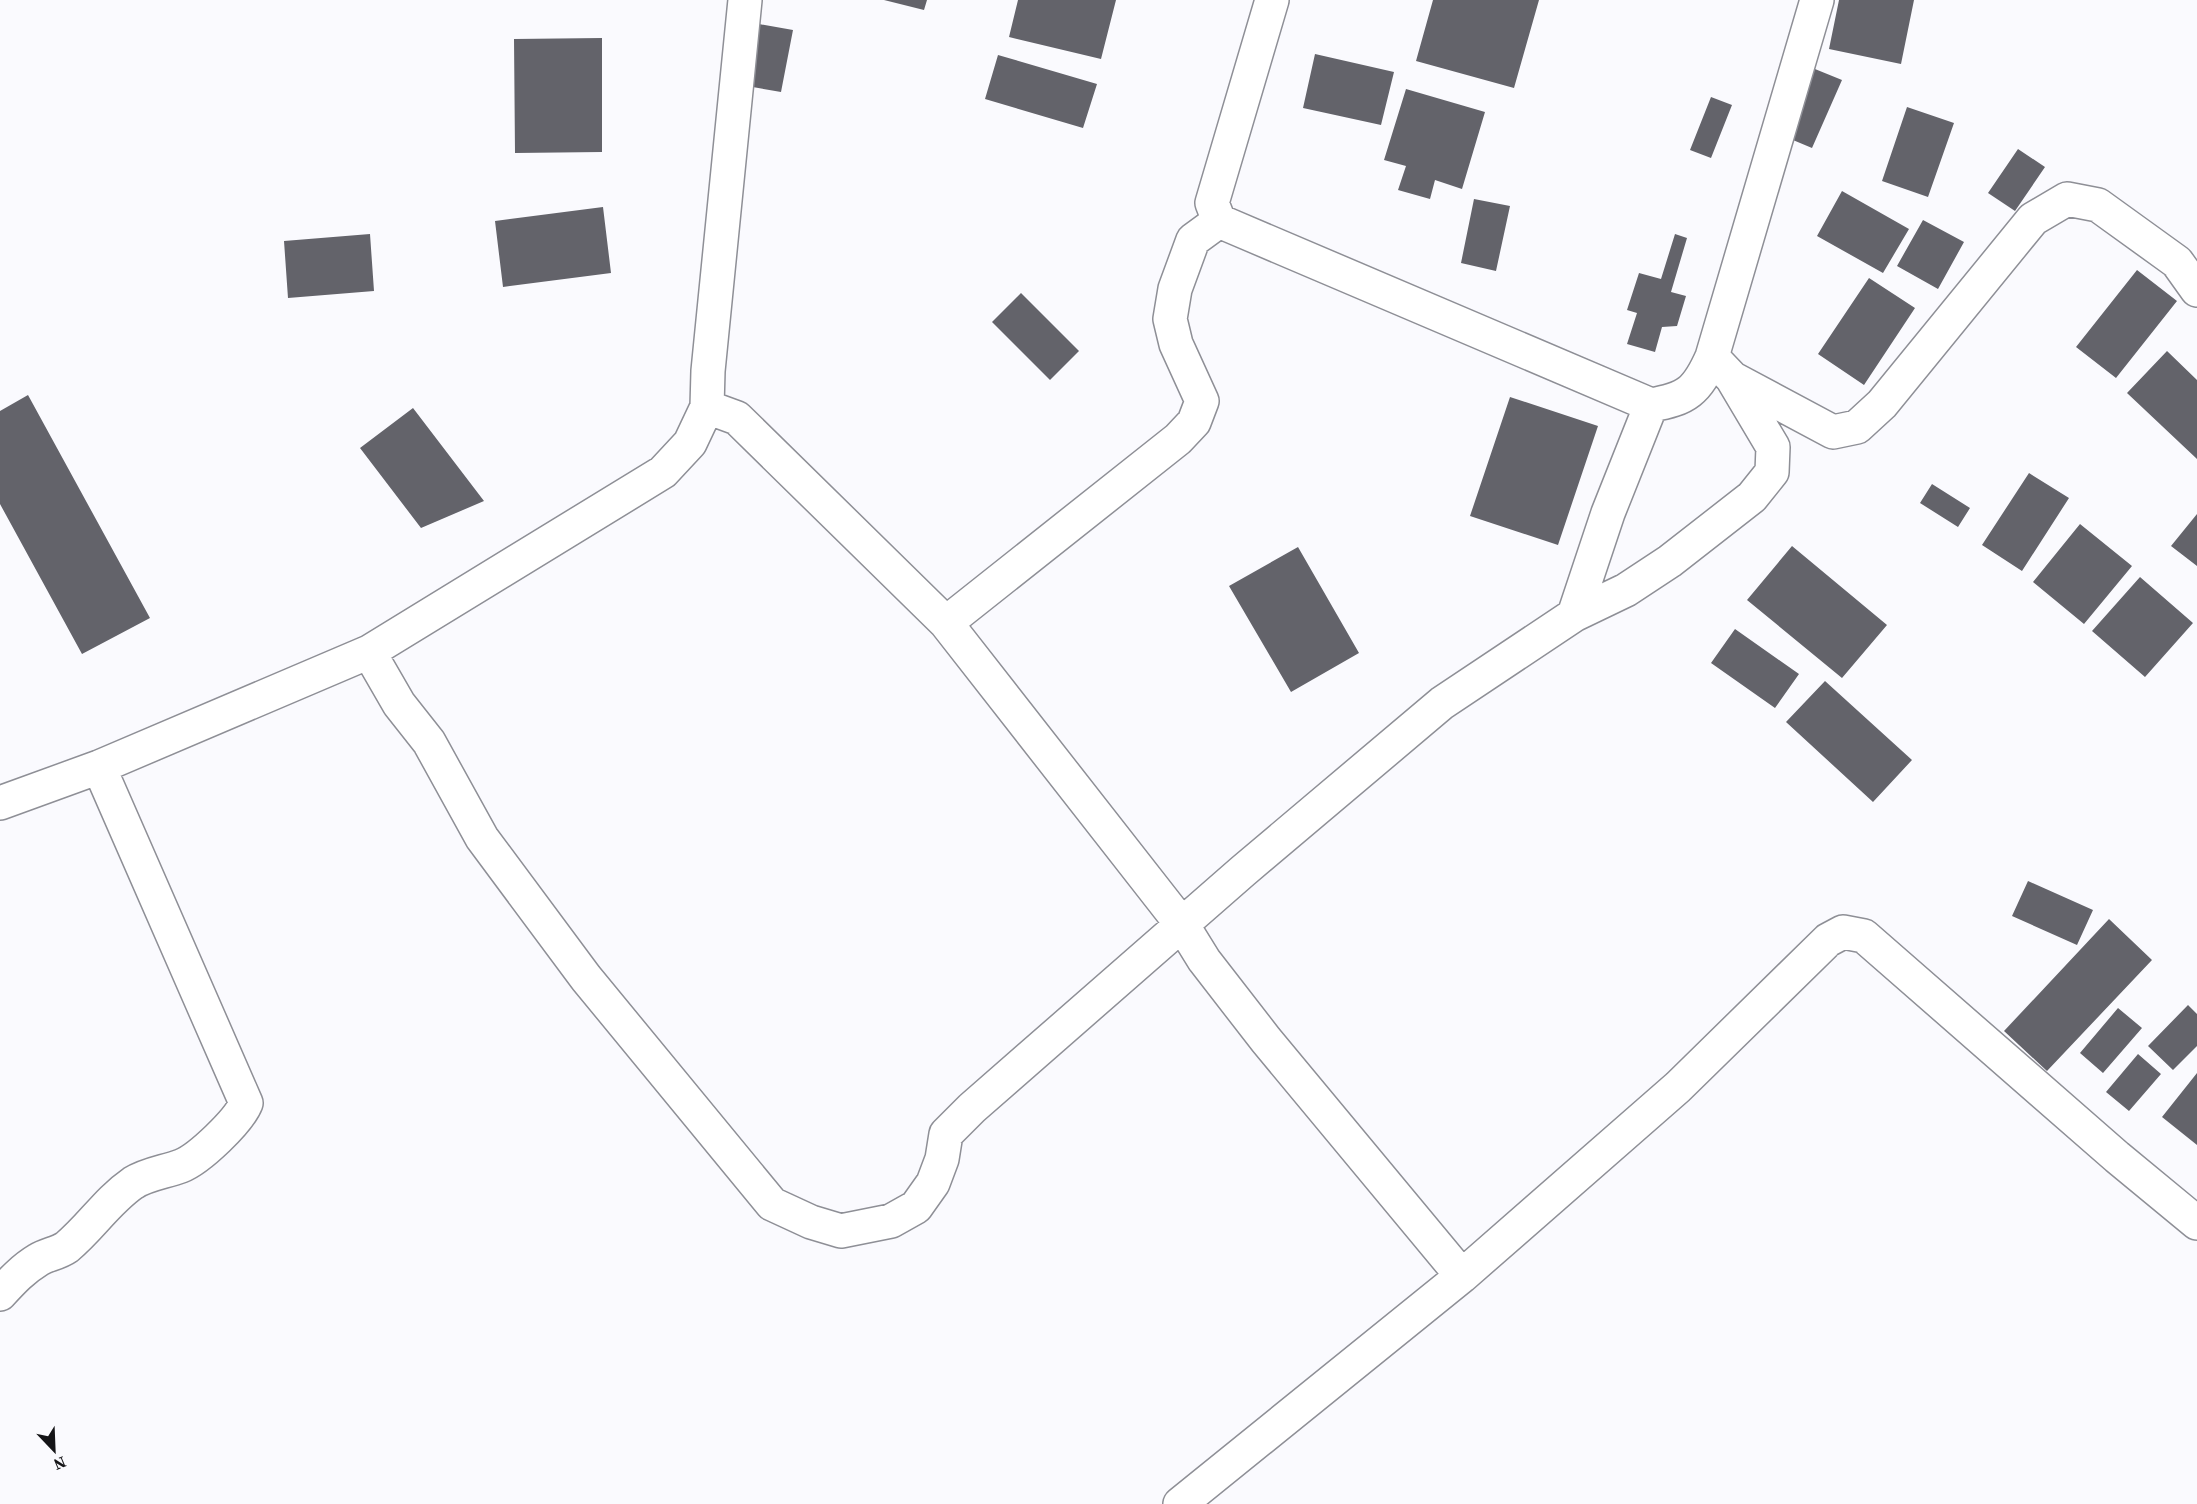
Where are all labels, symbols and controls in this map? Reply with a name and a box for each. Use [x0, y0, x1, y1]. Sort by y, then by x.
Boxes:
north arrow [24, 1420, 84, 1480]
text: N [50, 1451, 70, 1476]

